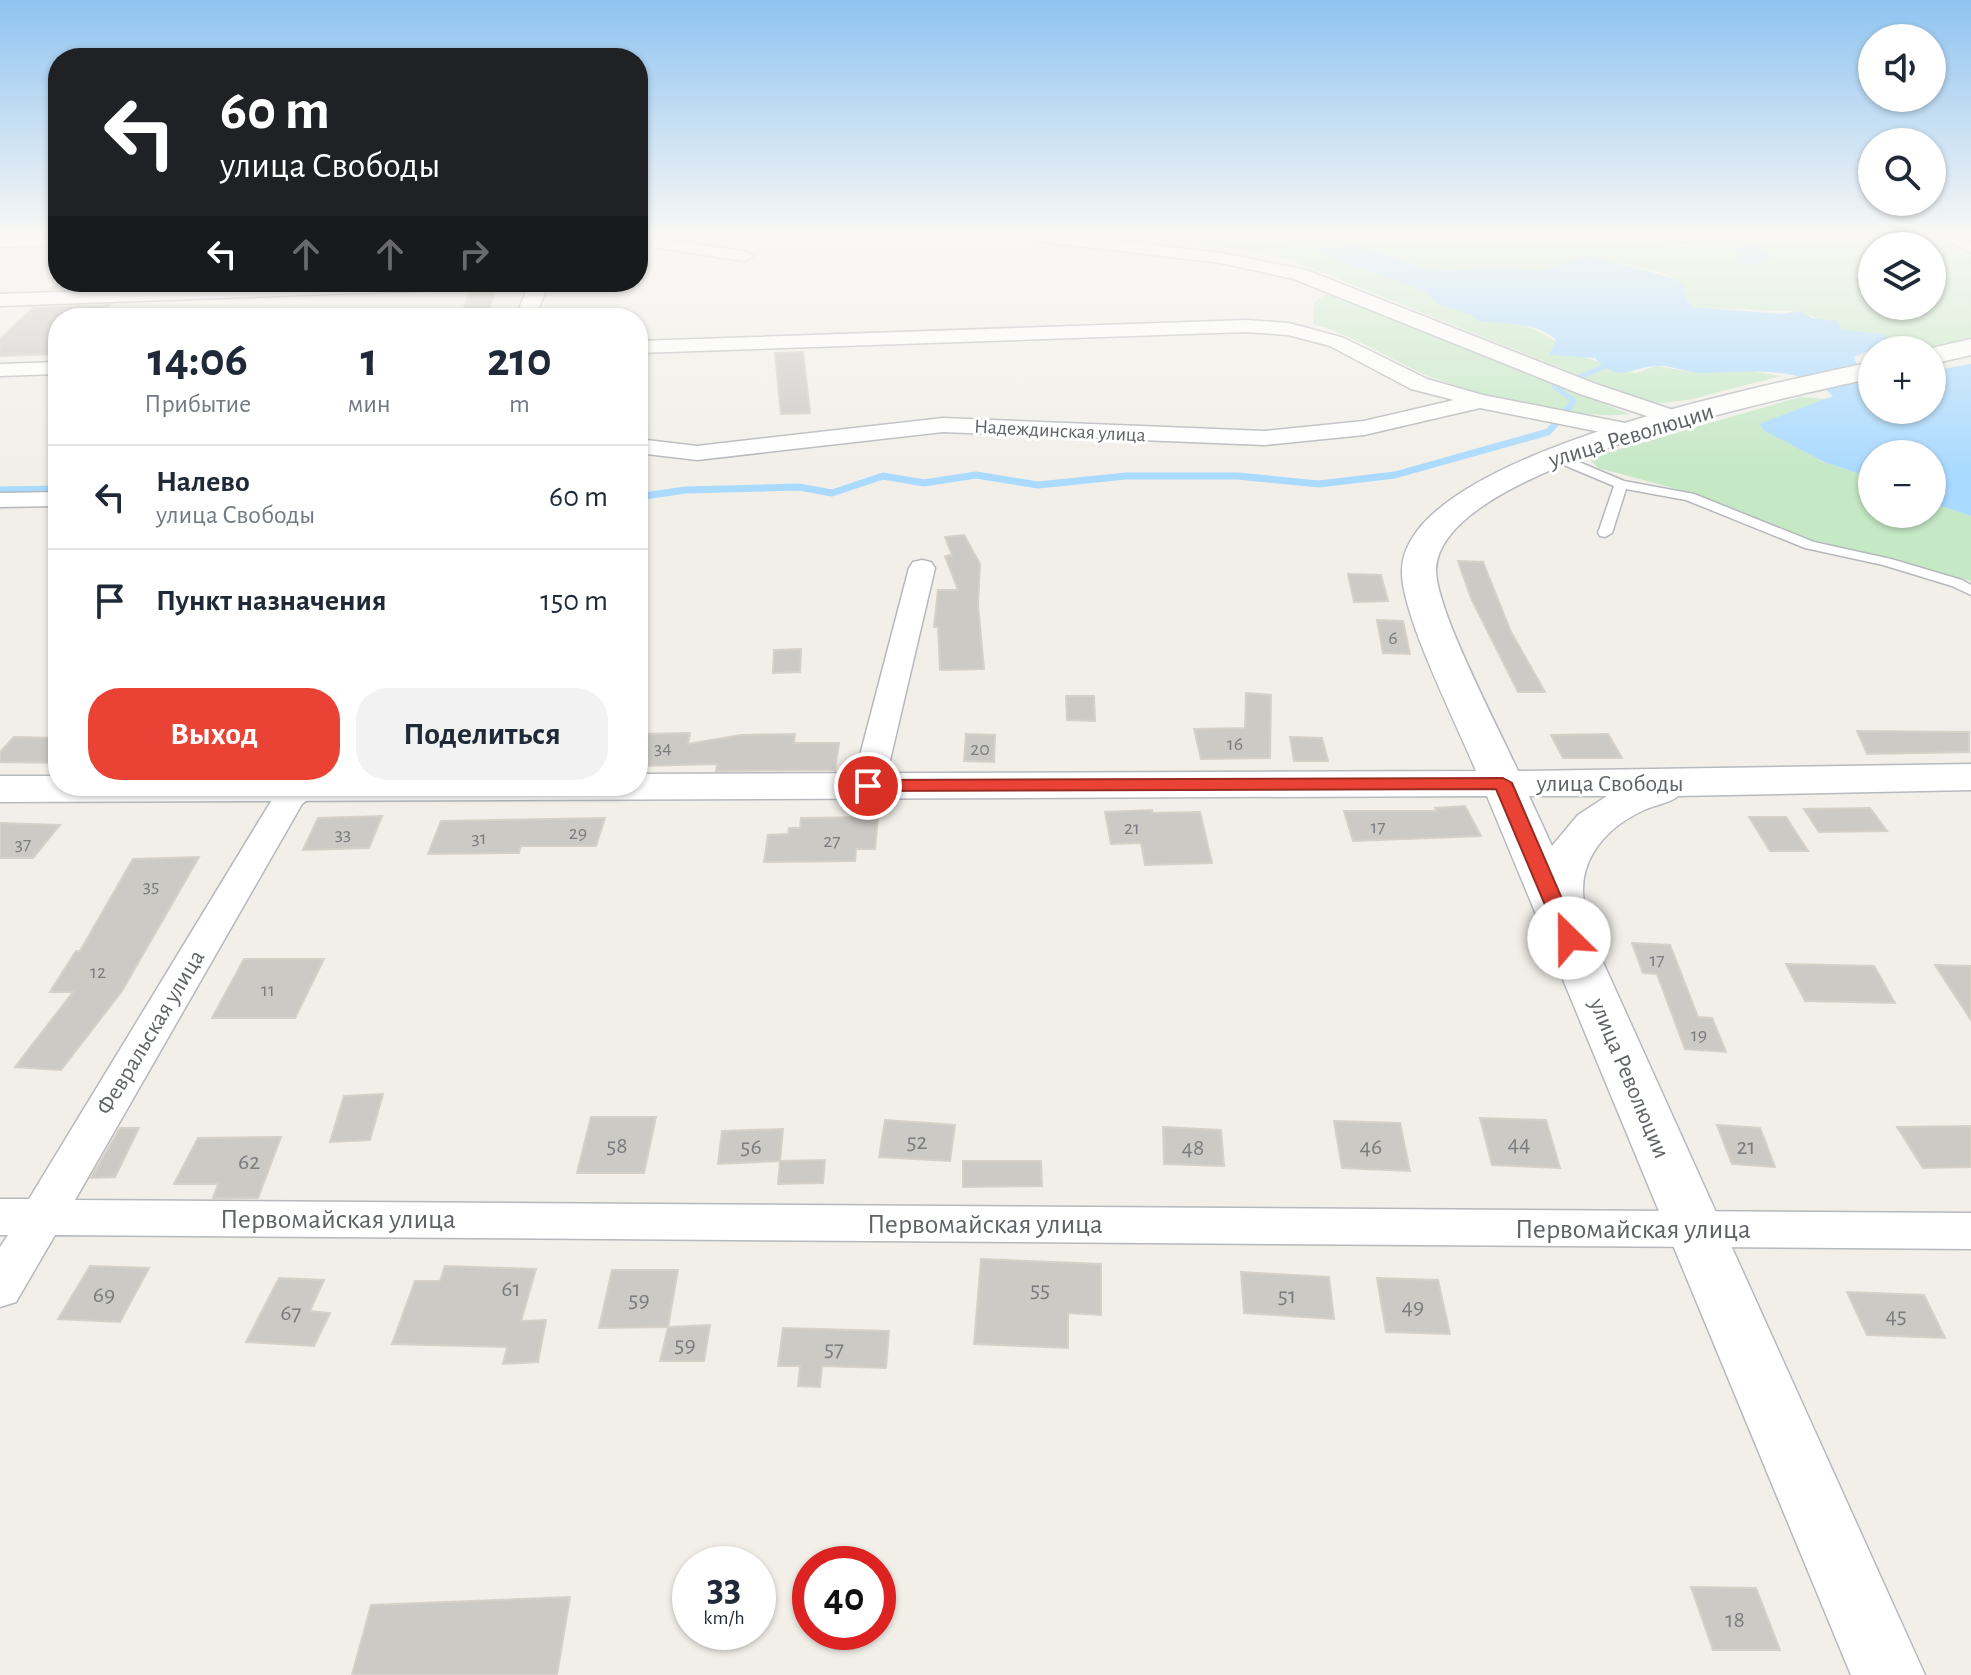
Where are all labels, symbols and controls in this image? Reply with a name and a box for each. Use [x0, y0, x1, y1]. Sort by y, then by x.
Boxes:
map controls [1858, 24, 1946, 528]
button: sound [1858, 24, 1946, 112]
icon: left [88, 80, 192, 184]
text: 60 m [220, 83, 330, 139]
button: search [1858, 128, 1946, 216]
text: улица Свободы [220, 148, 440, 184]
icon: left [200, 232, 244, 276]
icon: ahead [284, 232, 328, 276]
icon: ahead [368, 232, 412, 276]
icon: right [452, 232, 496, 276]
button: layers [1858, 232, 1946, 320]
button: + [1858, 336, 1946, 424]
text: 14:06 [147, 337, 248, 385]
text: 1 [360, 337, 378, 385]
text: 210 [487, 337, 552, 385]
text: Прибытие [144, 391, 251, 417]
text: мин [348, 391, 391, 417]
text: m [509, 391, 530, 417]
street label: улица Революции [1545, 399, 1717, 473]
street label: Надеждинская улица [974, 417, 1146, 445]
button: − [1858, 440, 1946, 528]
text: Налево [156, 467, 250, 497]
icon: left [88, 475, 132, 519]
text: 60 m [549, 482, 608, 512]
text: улица Свободы [156, 502, 315, 528]
icon: arrive [88, 579, 132, 623]
text: Пункт назначения [156, 586, 387, 616]
text: 150 m [540, 586, 608, 616]
house number: 6 [1388, 628, 1398, 648]
button: Выход [88, 688, 340, 780]
button: Поделиться [356, 688, 608, 780]
house number: 16 [1227, 734, 1243, 754]
house number: 34 [654, 738, 672, 758]
house number: 20 [970, 739, 990, 759]
pin [834, 752, 902, 820]
icon: arrive [846, 764, 890, 808]
street label: улица Свободы [1536, 772, 1683, 796]
house number: 17 [1370, 817, 1386, 837]
house number: 21 [1124, 818, 1140, 838]
house number: 29 [569, 823, 587, 843]
house number: 33 [335, 824, 351, 844]
house number: 31 [471, 828, 487, 848]
house number: 27 [823, 831, 841, 851]
house number: 37 [15, 834, 31, 854]
house number: 35 [143, 876, 159, 896]
position arrow [1527, 896, 1611, 980]
street label: Февральская улица [92, 946, 209, 1119]
house number: 17 [1649, 950, 1665, 970]
house number: 12 [90, 962, 106, 982]
house number: 11 [261, 980, 275, 1000]
street label: улица Революции [1584, 994, 1674, 1162]
house number: 19 [1691, 1025, 1707, 1045]
house number: 52 [907, 1130, 928, 1154]
house number: 44 [1507, 1132, 1531, 1156]
house number: 58 [606, 1134, 628, 1158]
house number: 56 [740, 1135, 762, 1159]
house number: 46 [1360, 1135, 1382, 1159]
house number: 21 [1736, 1135, 1756, 1159]
house number: 48 [1182, 1136, 1204, 1160]
house number: 62 [238, 1150, 260, 1174]
street label: Первомайская улица [220, 1206, 456, 1234]
street label: Первомайская улица [867, 1211, 1103, 1239]
street label: Первомайская улица [1515, 1216, 1751, 1244]
house number: 61 [501, 1277, 521, 1301]
house number: 55 [1030, 1278, 1050, 1302]
house number: 69 [93, 1283, 115, 1307]
house number: 51 [1278, 1284, 1296, 1308]
house number: 59 [628, 1288, 650, 1312]
house number: 49 [1402, 1295, 1424, 1319]
house number: 67 [280, 1301, 302, 1325]
house number: 45 [1885, 1304, 1907, 1328]
house number: 59 [674, 1333, 696, 1357]
house number: 57 [824, 1337, 844, 1361]
speed limit sign: 40 [792, 1546, 896, 1650]
text: 33 [707, 1568, 741, 1608]
text: km/h [703, 1608, 745, 1628]
house number: 18 [1725, 1608, 1745, 1632]

